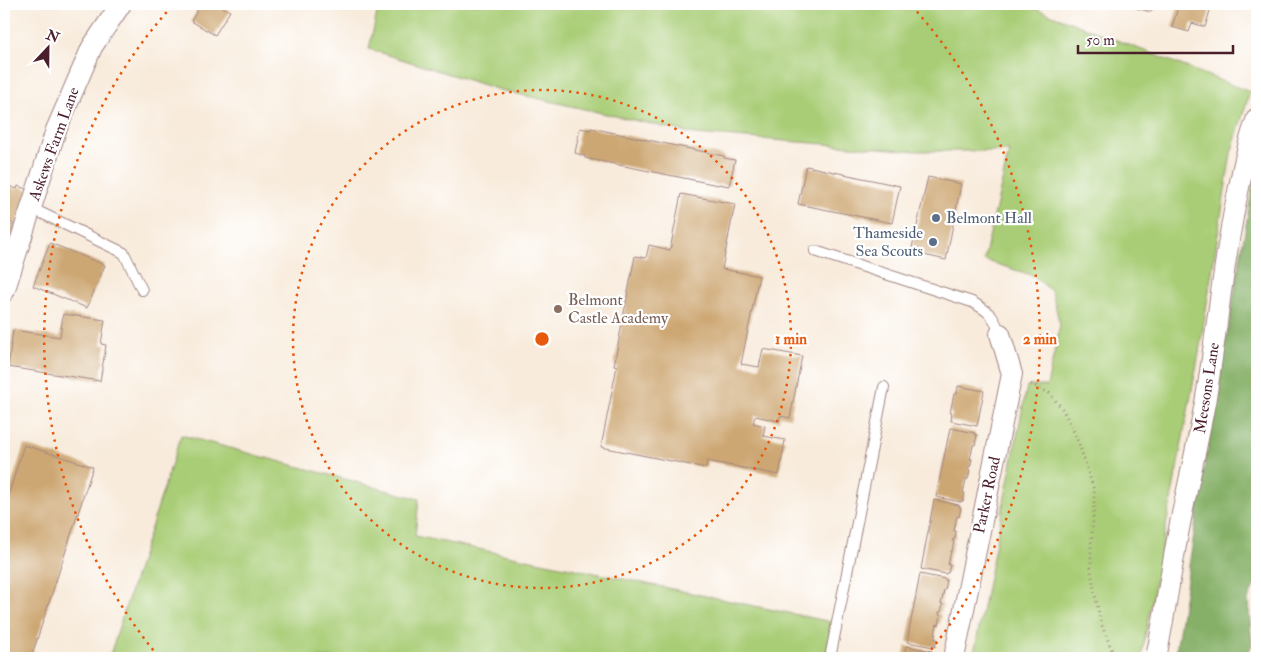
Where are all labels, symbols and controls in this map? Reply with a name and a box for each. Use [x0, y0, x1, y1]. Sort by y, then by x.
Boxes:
north arrow [22, 22, 72, 72]
scale bar [1078, 22, 1234, 54]
text: N [43, 26, 62, 47]
text: 50 m [1086, 31, 1115, 50]
street label: Askews Farm Lane [24, 84, 84, 205]
place label: Belmont Hall [946, 208, 1032, 228]
marker: Belmont Hall [930, 212, 942, 224]
place label: Thameside Sea Scouts [853, 223, 923, 261]
marker: Thameside Sea Scouts [927, 236, 939, 248]
place label: Belmont Castle Academy [568, 290, 669, 328]
marker: Belmont Castle Academy [552, 303, 564, 315]
centre of rings [533, 330, 551, 348]
text: 1 min [775, 330, 807, 349]
text: 2 min [1023, 330, 1057, 349]
street label: Meesons Lane [1190, 341, 1224, 435]
street label: Parker Road [969, 454, 1005, 535]

